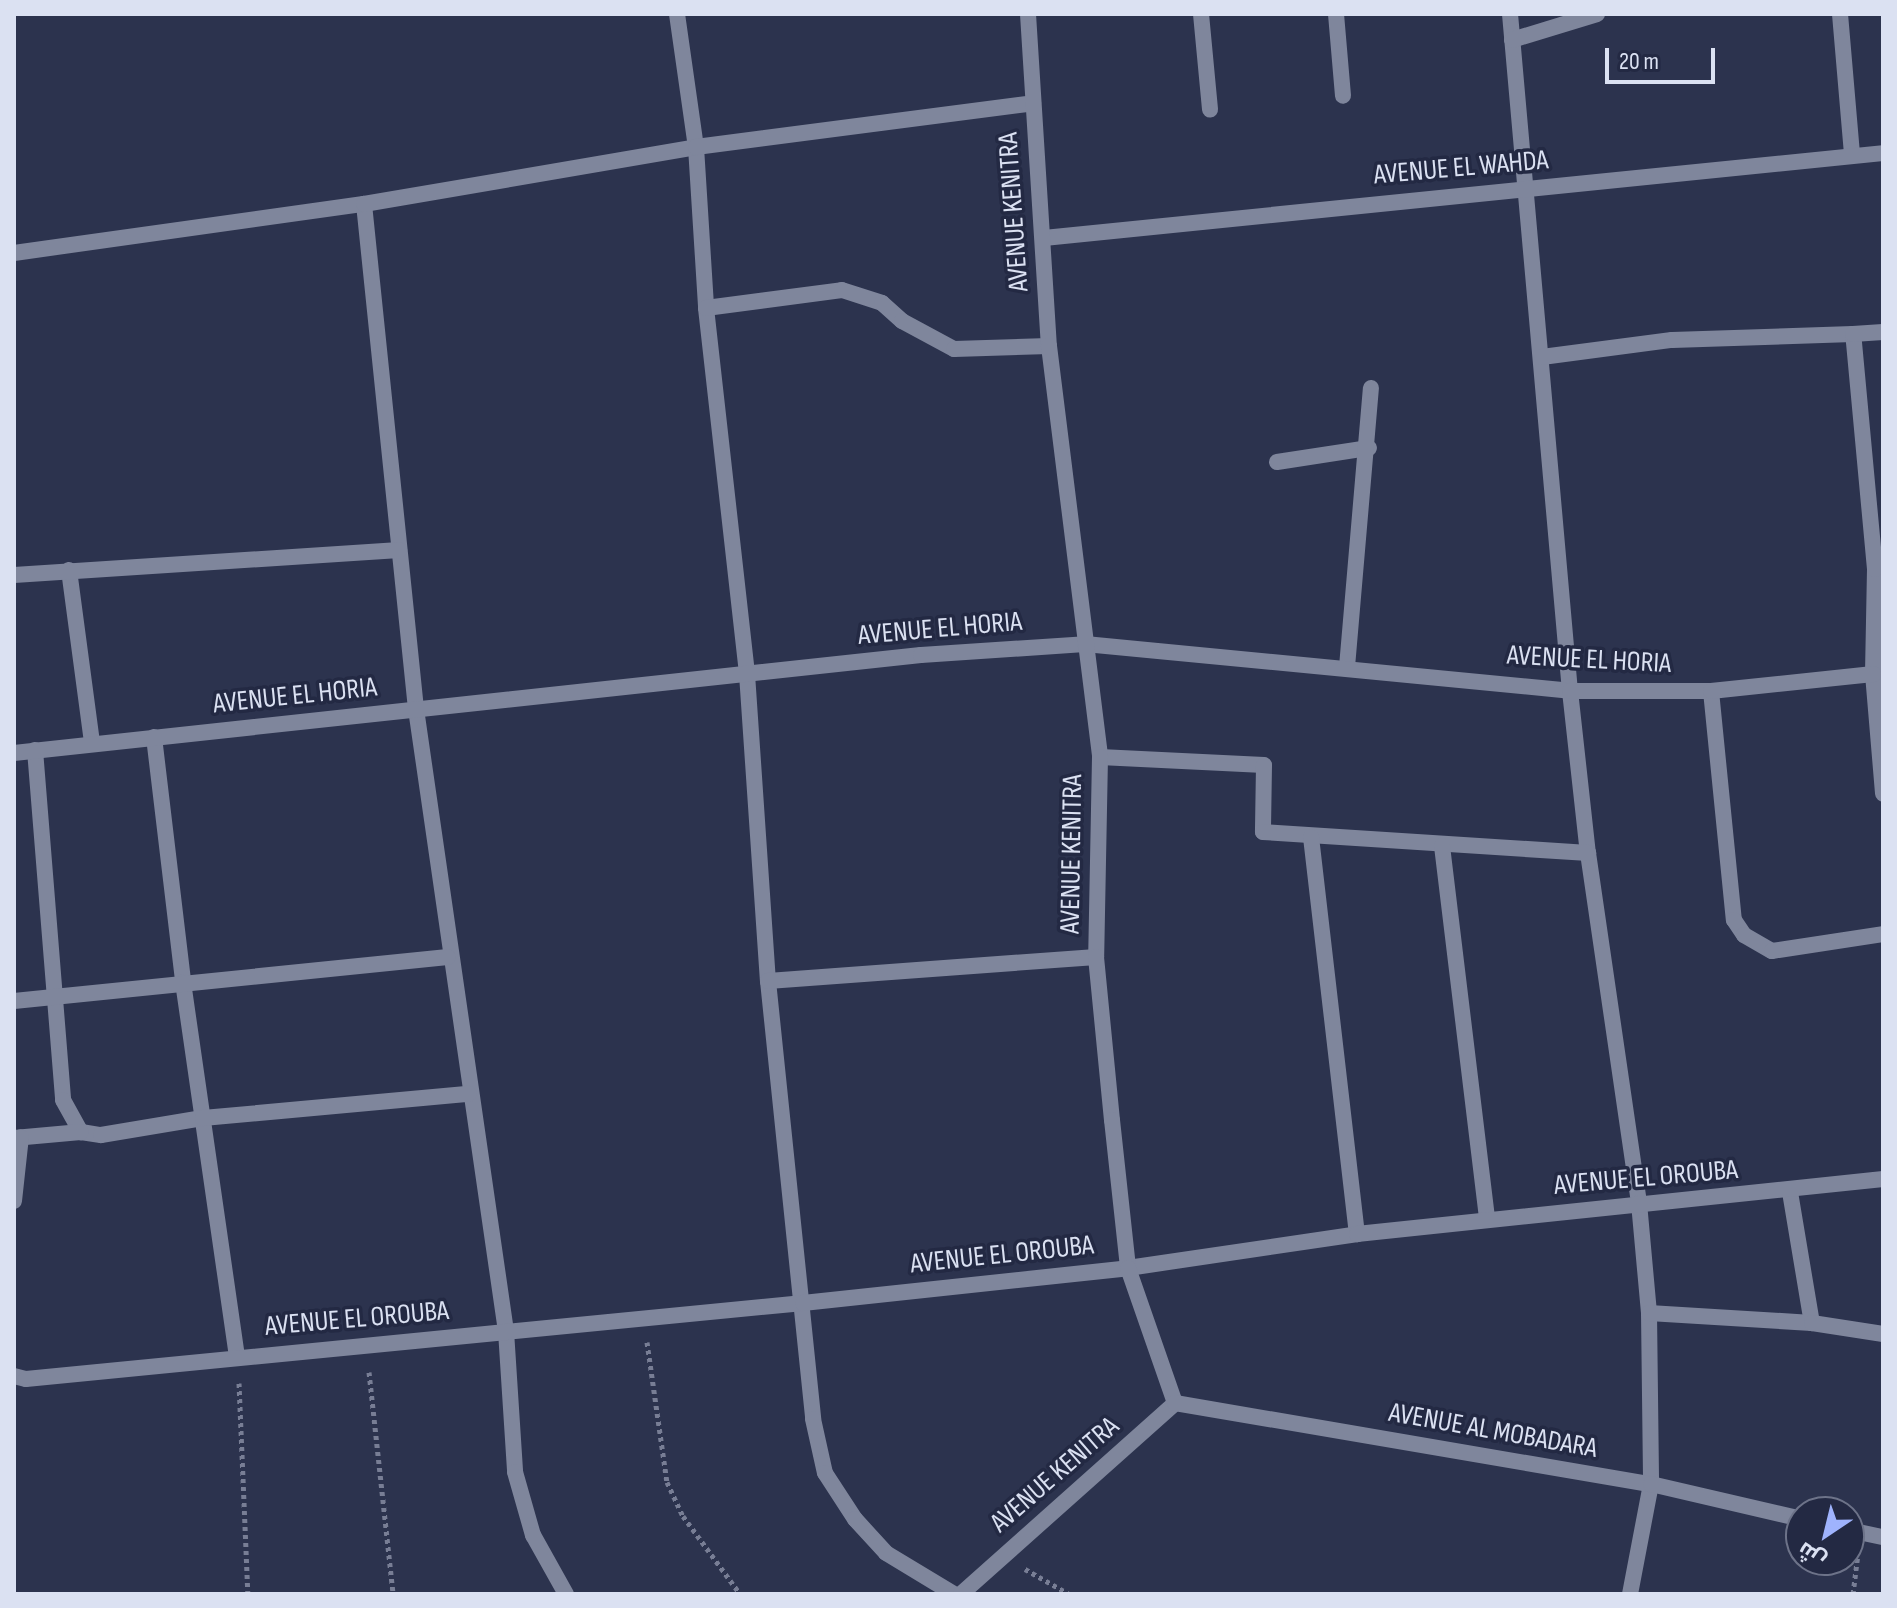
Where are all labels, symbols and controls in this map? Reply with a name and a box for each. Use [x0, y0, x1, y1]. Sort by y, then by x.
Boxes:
scale bar [1609, 32, 1719, 82]
text: 20 m [1619, 47, 1659, 76]
street label: AVENUE KENITRA [992, 131, 1036, 293]
street label: AVENUE EL WAHDA [1372, 144, 1550, 192]
street label: AVENUE EL HORIA [857, 605, 1023, 653]
street label: AVENUE EL HORIA [1506, 639, 1672, 681]
street label: AVENUE EL HORIA [212, 671, 378, 721]
street label: AVENUE KENITRA [1054, 774, 1090, 934]
street label: AVENUE EL OROUBA [1553, 1153, 1739, 1203]
street label: AVENUE EL OROUBA [909, 1229, 1095, 1281]
street label: AVENUE EL OROUBA [264, 1294, 450, 1344]
street label: AVENUE AL MOBADARA [1386, 1396, 1600, 1466]
street label: AVENUE KENITRA [984, 1410, 1126, 1540]
north arrow [1785, 1496, 1865, 1576]
text: ش [1793, 1535, 1831, 1574]

